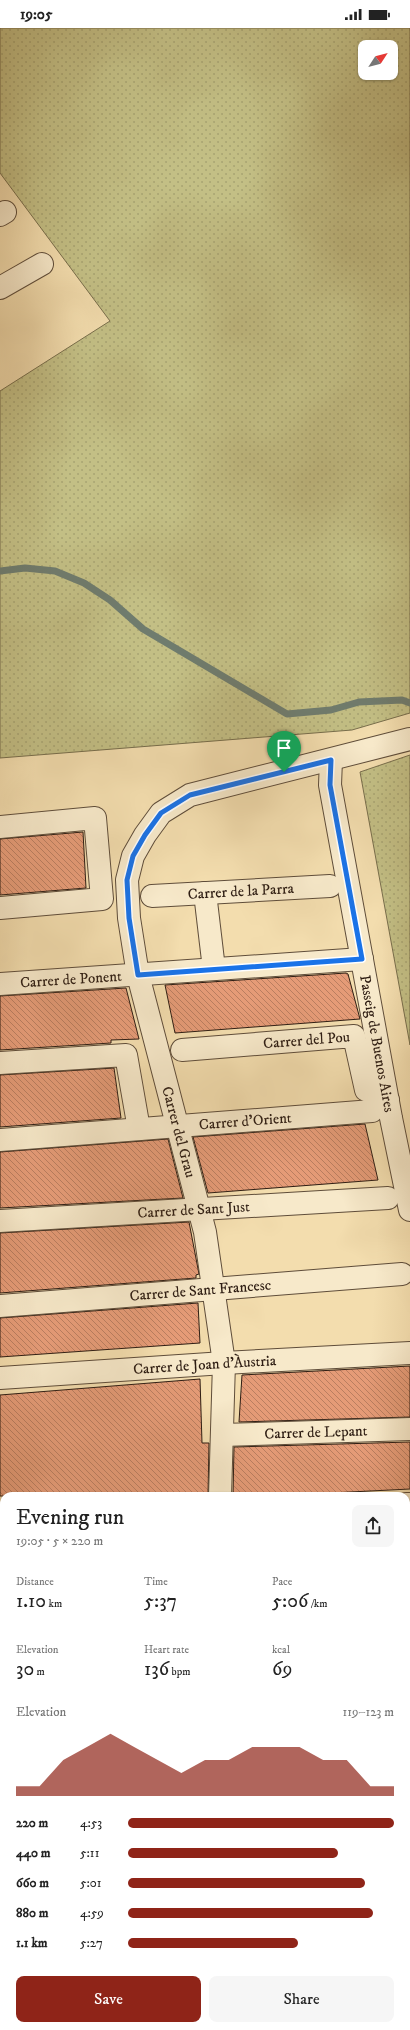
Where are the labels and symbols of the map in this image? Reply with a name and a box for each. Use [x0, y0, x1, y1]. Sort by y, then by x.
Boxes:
north arrow [358, 40, 398, 80]
pin [267, 731, 301, 772]
street label: Carrer de la Parra [187, 879, 295, 904]
street label: Carrer de Ponent [19, 967, 122, 993]
street label: Passeig de Buenos Aires [355, 974, 399, 1114]
street label: Carrer del Pou [262, 1027, 351, 1053]
street label: Carrer del Grau [157, 1084, 200, 1180]
street label: Carrer d'Orient [198, 1108, 292, 1134]
street label: Carrer de Sant Just [137, 1197, 251, 1223]
street label: Carrer de Sant Francesc [129, 1275, 272, 1306]
street label: Carrer de Joan d'Àustria [132, 1351, 277, 1379]
street label: Carrer de Lepant [264, 1421, 368, 1444]

